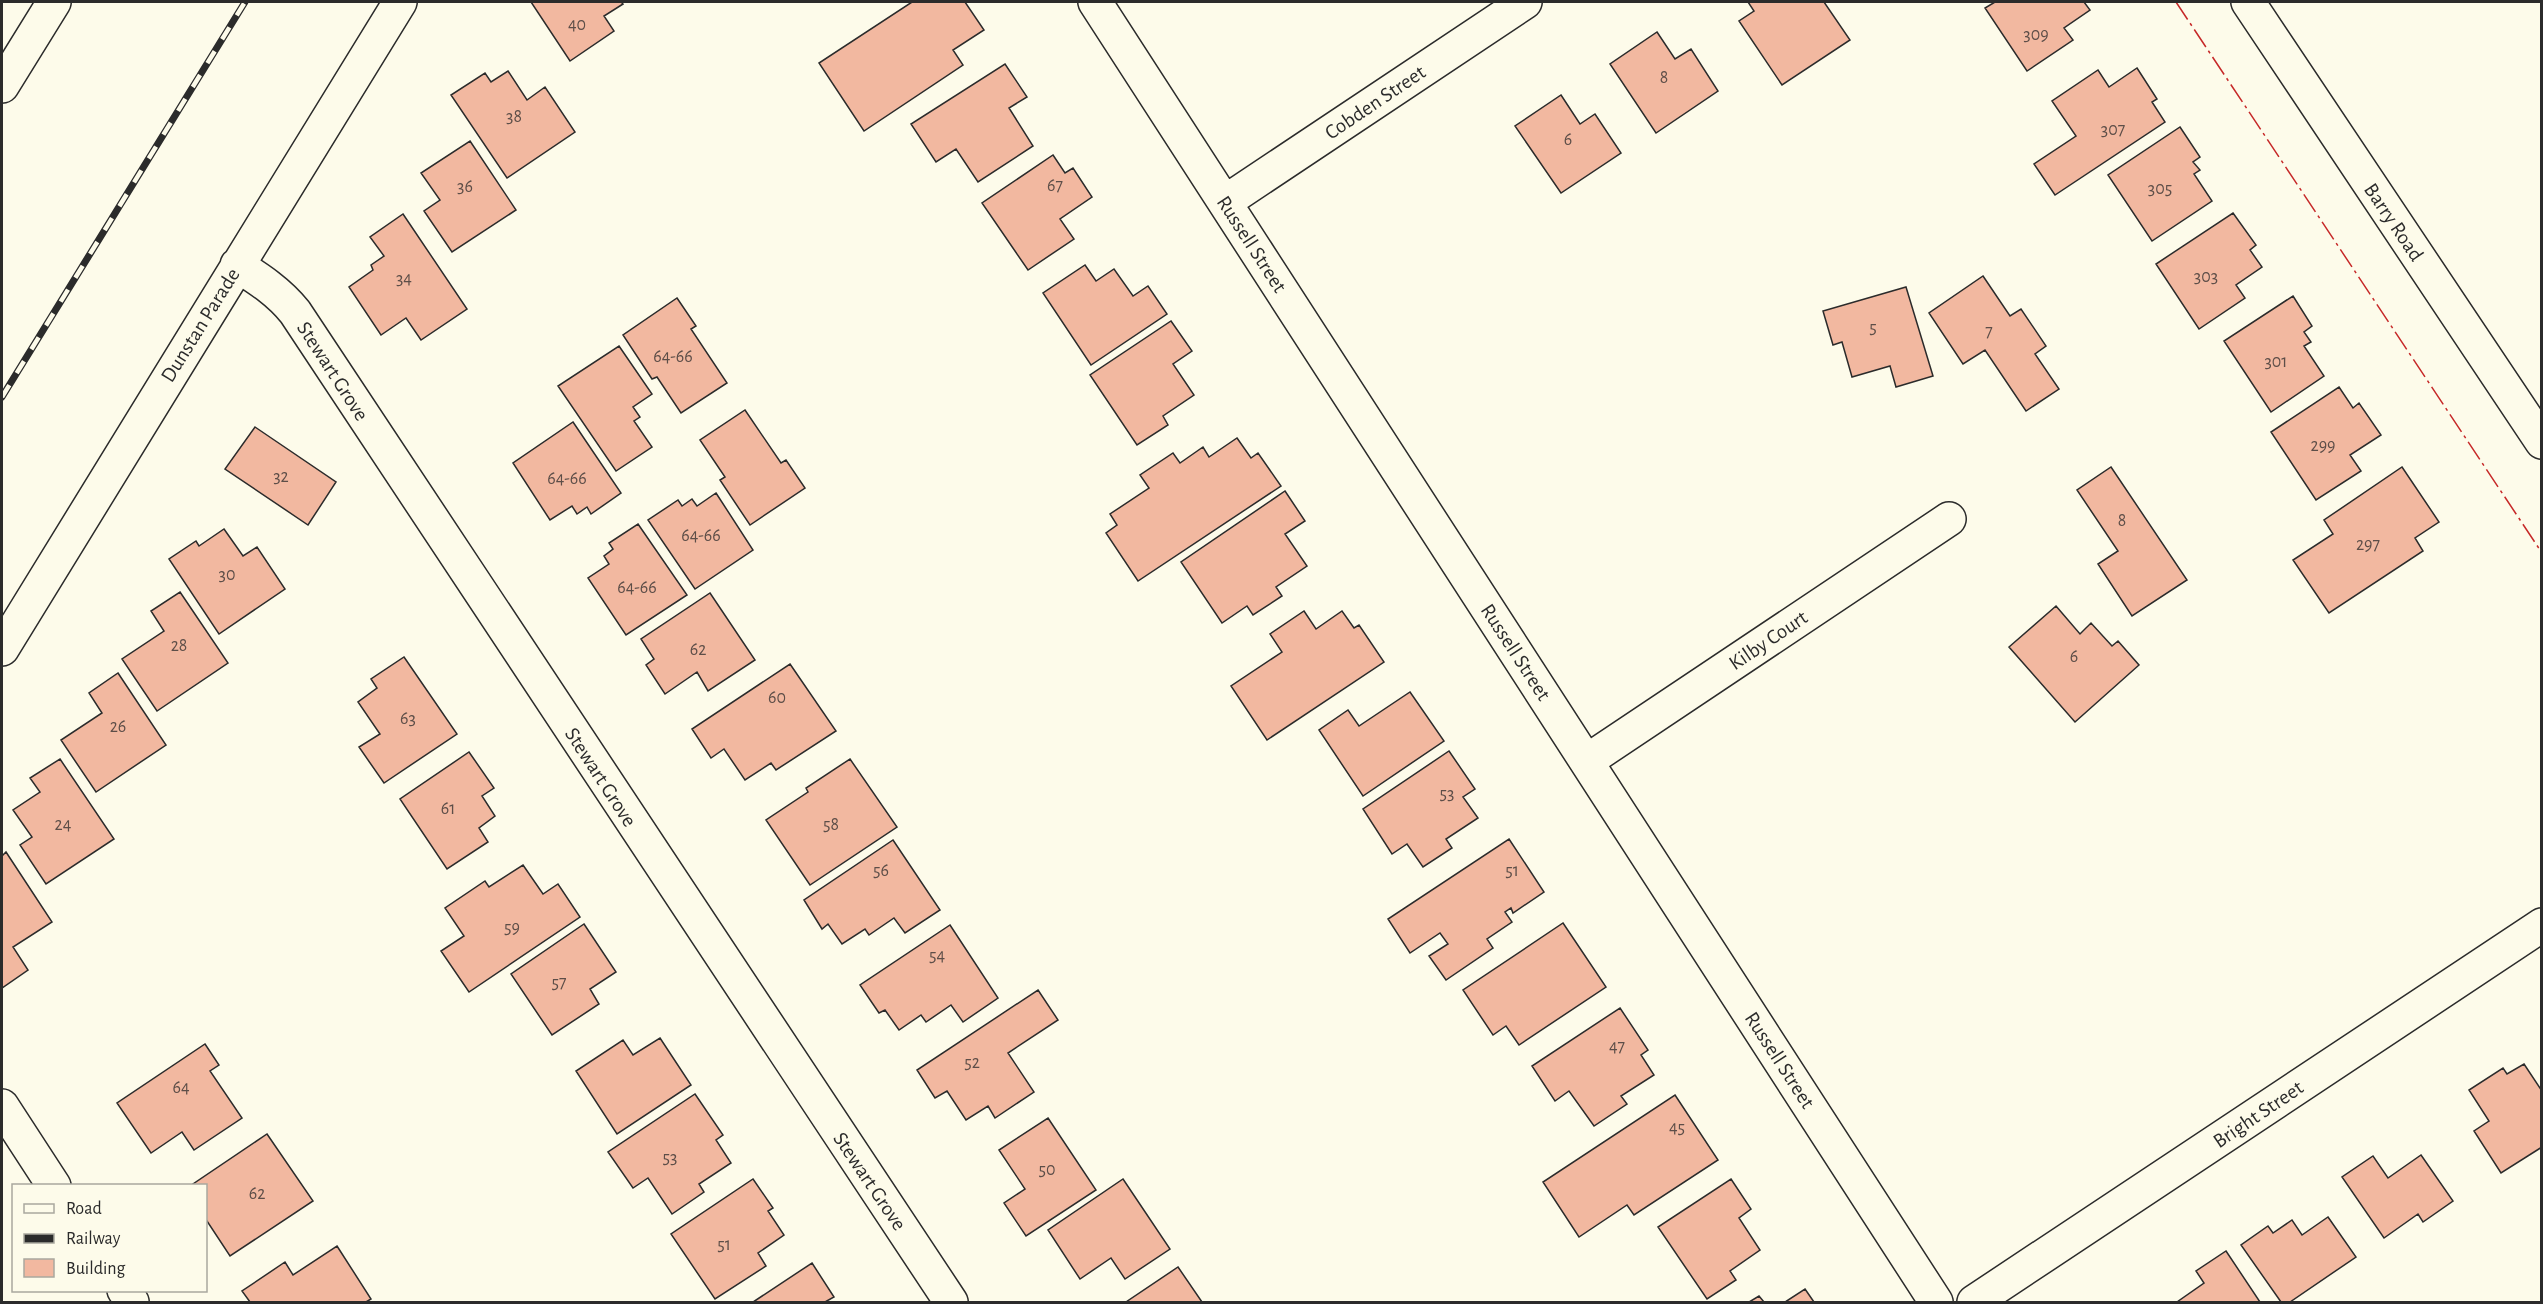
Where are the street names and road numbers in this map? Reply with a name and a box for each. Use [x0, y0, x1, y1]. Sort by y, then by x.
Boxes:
street label: Cobden Street [1321, 61, 1429, 144]
street label: Barry Road [2360, 180, 2427, 265]
street label: Russell Street [1213, 192, 1291, 297]
street label: Dunstan Parade [157, 265, 244, 386]
street label: Stewart Grove [293, 318, 372, 425]
street label: Russell Street [1477, 600, 1555, 705]
street label: Kilby Court [1725, 607, 1811, 674]
street label: Stewart Grove [561, 724, 640, 831]
street label: Russell Street [1741, 1008, 1819, 1113]
street label: Bright Street [2209, 1077, 2307, 1152]
street label: Stewart Grove [829, 1128, 910, 1234]

